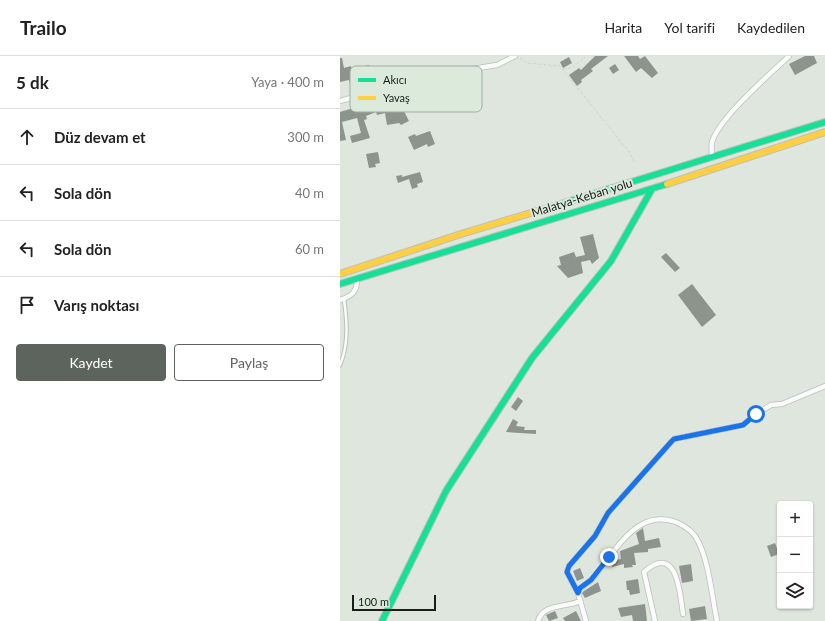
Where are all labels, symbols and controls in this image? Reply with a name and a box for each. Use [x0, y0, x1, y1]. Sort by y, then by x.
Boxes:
text: Trailo [20, 16, 67, 39]
text: Harita [604, 19, 642, 36]
text: Yol tarifi [664, 19, 715, 36]
text: Kaydedilen [737, 19, 805, 36]
legend [350, 66, 482, 112]
text: 5 dk [16, 72, 49, 93]
text: Akıcı [383, 73, 407, 86]
text: Yaya · 400 m [251, 74, 324, 90]
text: Yavaş [383, 91, 410, 104]
icon: ahead [16, 126, 38, 148]
text: Düz devam et [54, 128, 146, 146]
text: 300 m [287, 129, 324, 145]
street label: Malatya-Keban yolu [530, 175, 634, 220]
icon: left [16, 182, 38, 204]
text: Sola dön [54, 184, 111, 202]
text: 40 m [295, 185, 324, 201]
icon: left [16, 238, 38, 260]
text: Sola dön [54, 240, 111, 258]
text: 60 m [295, 241, 324, 257]
icon: arrive [16, 294, 38, 316]
text: Varış noktası [54, 296, 139, 314]
button: Kaydet [16, 344, 166, 381]
button: Paylaş [174, 344, 324, 381]
route start [747, 405, 765, 423]
map controls [777, 501, 813, 609]
button: + [777, 501, 813, 537]
button: − [777, 537, 813, 573]
route end [600, 548, 618, 566]
button: layers [777, 573, 813, 609]
scale bar [352, 593, 436, 612]
text: 100 m [358, 595, 389, 608]

